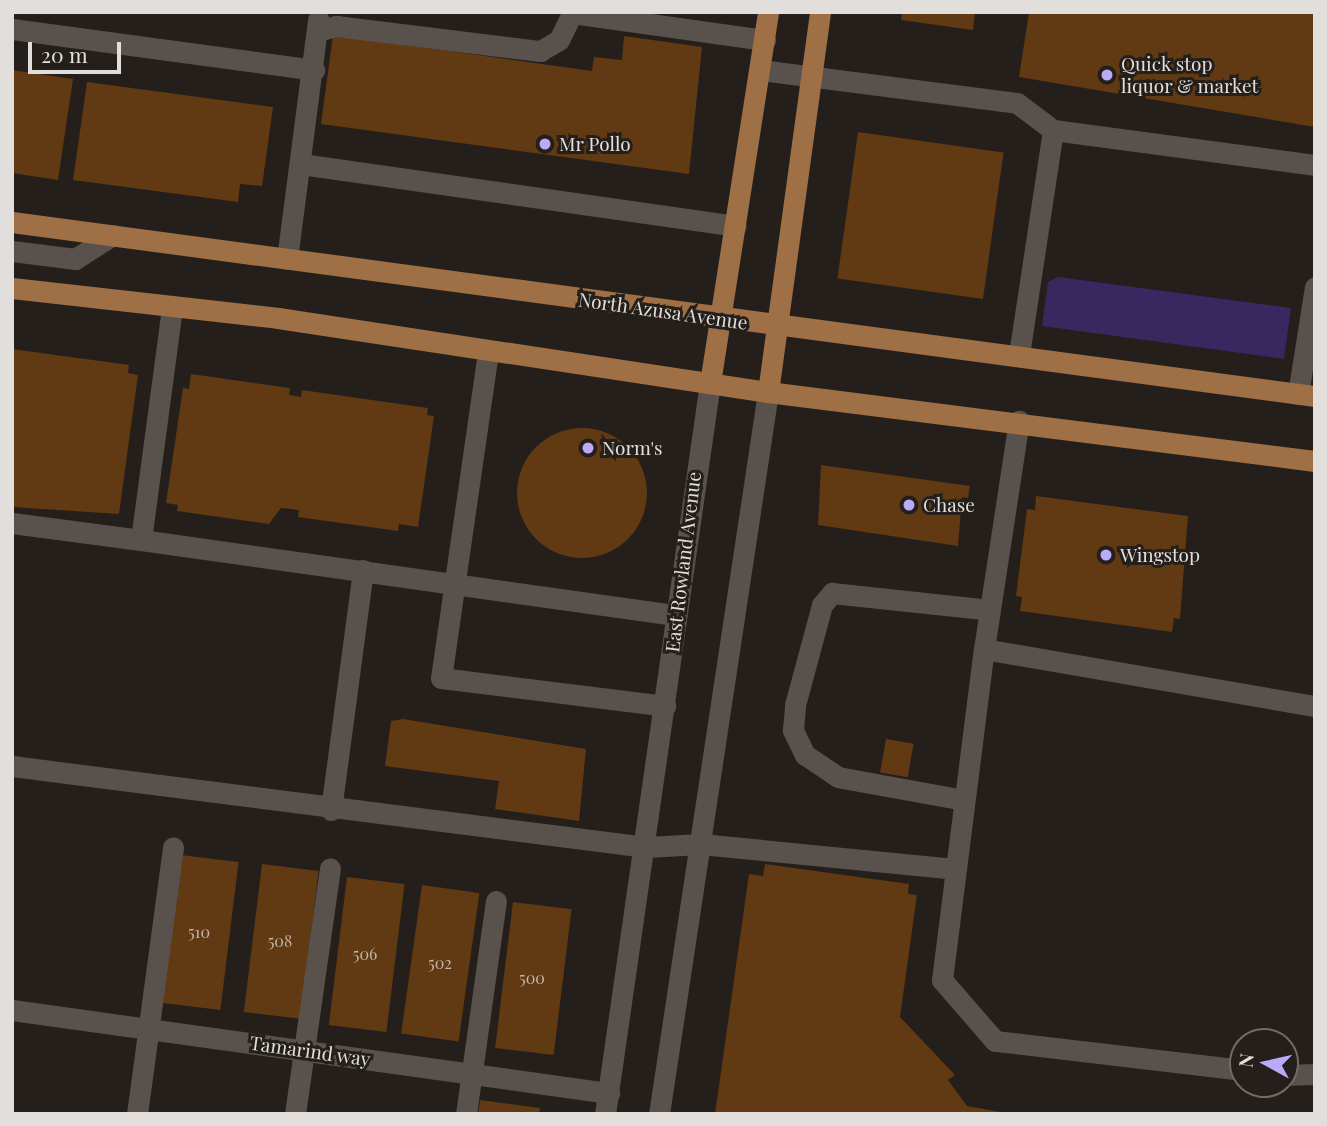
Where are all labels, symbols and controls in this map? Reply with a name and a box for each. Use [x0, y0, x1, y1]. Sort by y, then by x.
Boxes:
scale bar [32, 28, 124, 72]
text: 20 m [41, 40, 88, 68]
place label: Quick stop liquor & market [1121, 53, 1259, 97]
marker: Quick stop liquor & market [1099, 67, 1115, 83]
place label: Mr Pollo [559, 133, 631, 155]
marker: Mr Pollo [537, 136, 553, 152]
street label: North Azusa Avenue [576, 288, 750, 334]
place label: Norm's [602, 437, 662, 459]
marker: Norm's [580, 440, 596, 456]
street label: East Rowland Avenue [661, 470, 705, 654]
place label: Chase [923, 494, 975, 516]
marker: Chase [901, 497, 917, 513]
place label: Wingstop [1120, 544, 1200, 566]
marker: Wingstop [1098, 547, 1114, 563]
house number: 510 [188, 922, 210, 942]
house number: 508 [268, 931, 292, 951]
house number: 506 [353, 944, 377, 964]
house number: 502 [428, 953, 452, 973]
house number: 500 [519, 968, 545, 988]
north arrow [1229, 1028, 1299, 1098]
street label: Tamarind way [248, 1031, 372, 1071]
text: N [1231, 1052, 1259, 1069]

